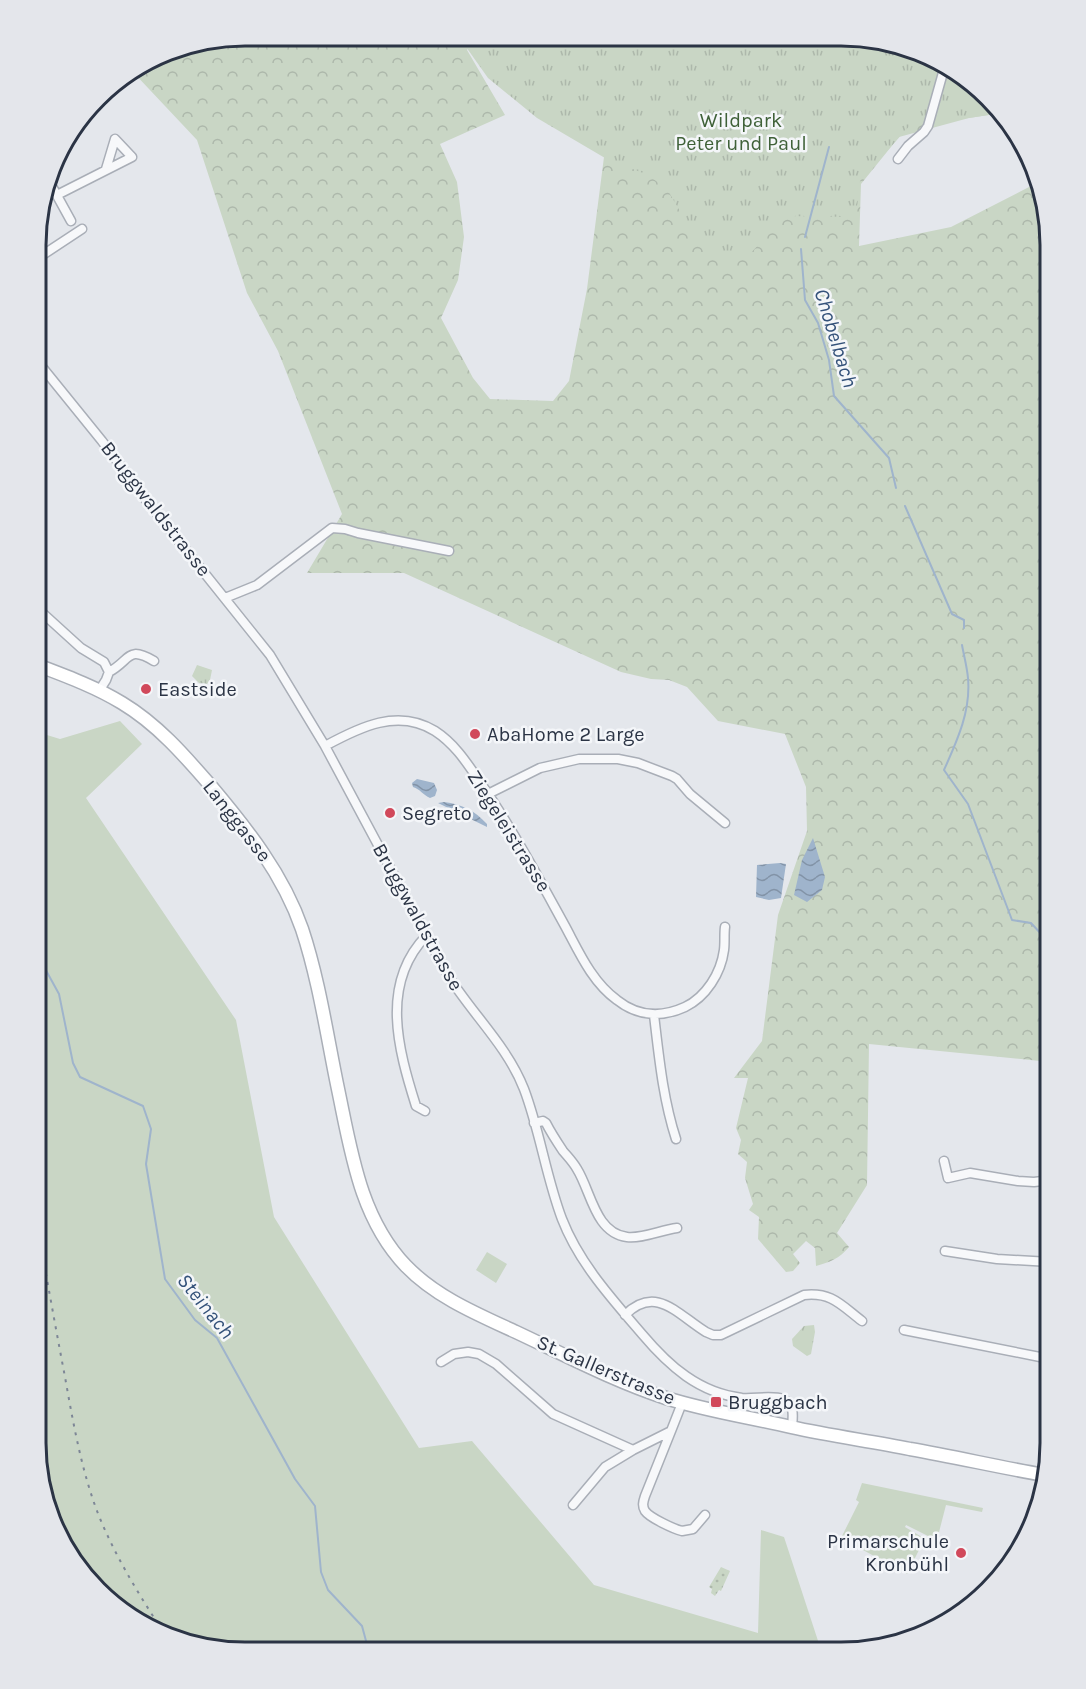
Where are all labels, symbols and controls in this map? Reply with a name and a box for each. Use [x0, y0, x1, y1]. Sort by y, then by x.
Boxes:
park label: Wildpark Peter und Paul [675, 109, 807, 155]
water label: Chobelbach [810, 286, 862, 390]
street label: Bruggwaldstrasse [96, 437, 216, 581]
place label: Eastside [158, 678, 237, 701]
marker: Eastside [139, 682, 153, 696]
place label: AbaHome 2 Large [487, 723, 645, 746]
marker: AbaHome 2 Large [468, 727, 482, 741]
street label: Ziegeleistrasse [462, 766, 556, 896]
street label: Langgasse [198, 776, 276, 866]
place label: Segreto [402, 802, 472, 825]
marker: Segreto [383, 806, 397, 820]
street label: Bruggwaldstrasse [368, 839, 468, 995]
water label: Steinach [172, 1269, 240, 1343]
street label: St. Gallerstrasse [533, 1330, 679, 1410]
place label: Bruggbach [728, 1391, 828, 1414]
marker: Bruggbach [709, 1395, 723, 1409]
place label: Primarschule Kronbühl [827, 1530, 949, 1576]
marker: Primarschule Kronbühl [954, 1546, 968, 1560]

